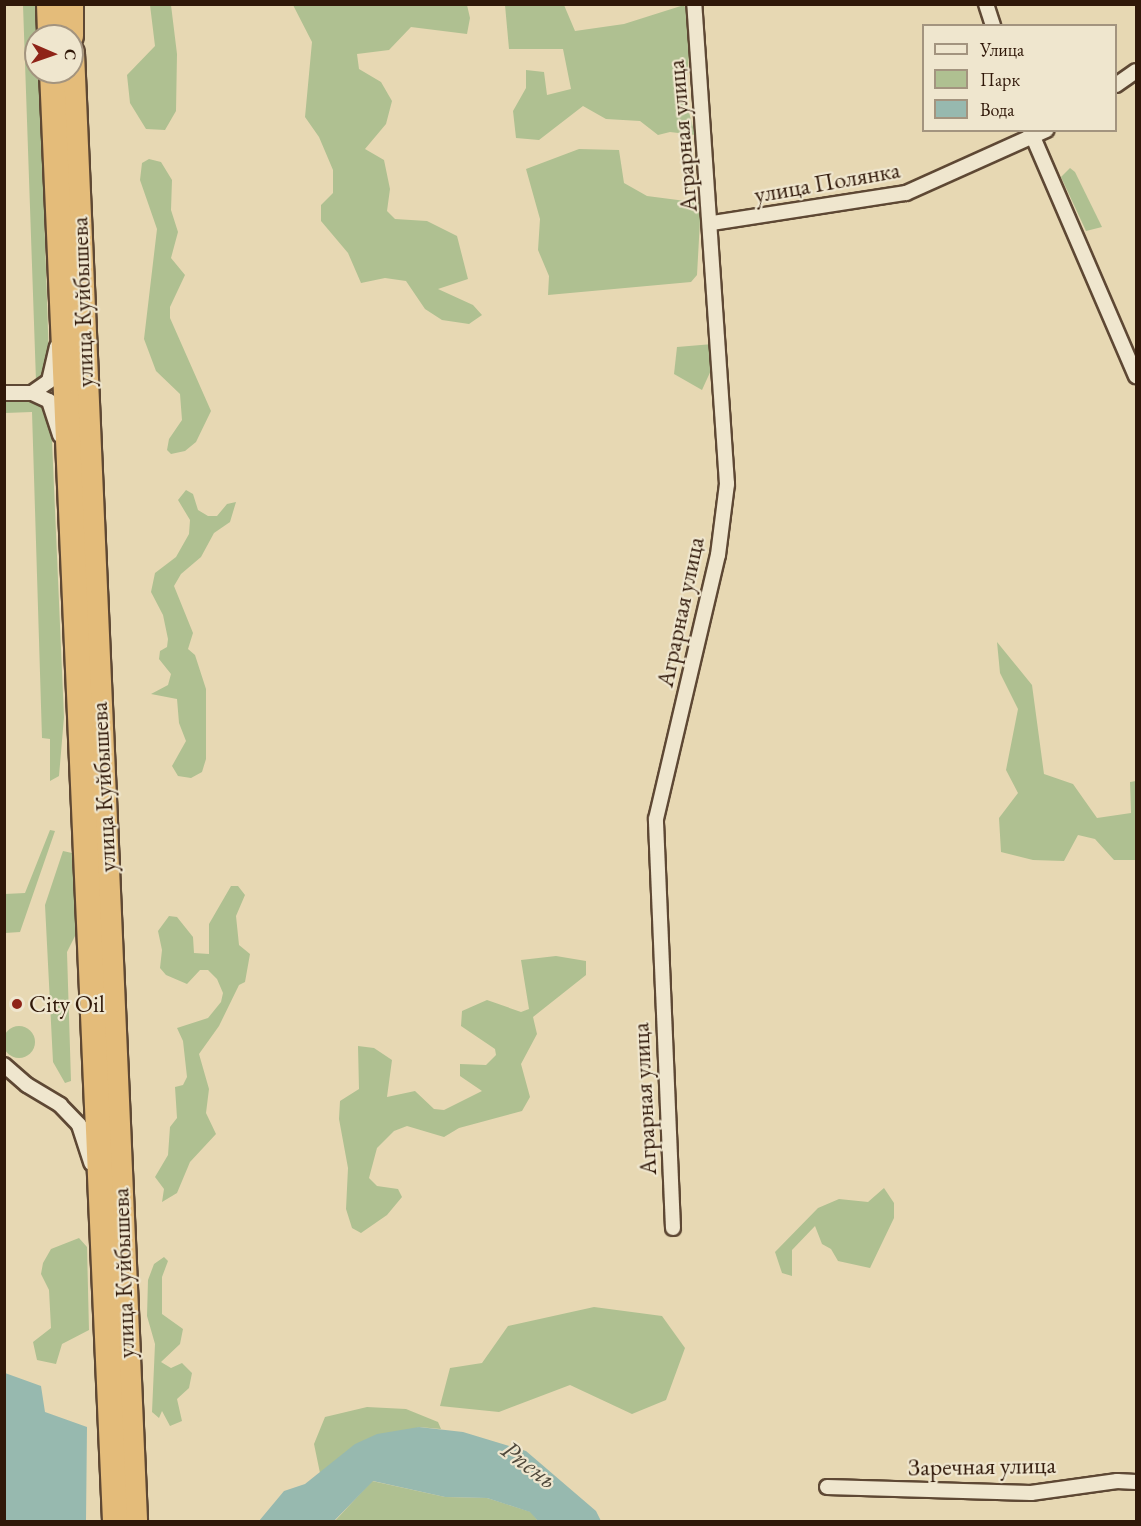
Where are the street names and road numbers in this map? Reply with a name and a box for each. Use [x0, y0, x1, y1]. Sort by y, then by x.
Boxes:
street label: Аграрная улица [661, 59, 703, 213]
street label: улица Полянка [752, 155, 902, 209]
street label: улица Куйбышева [65, 216, 99, 388]
street label: Аграрная улица [650, 534, 710, 690]
street label: улица Куйбышева [84, 701, 122, 873]
street label: Аграрная улица [626, 1022, 662, 1176]
street label: улица Куйбышева [106, 1187, 140, 1359]
street label: Заречная улица [908, 1450, 1056, 1482]

